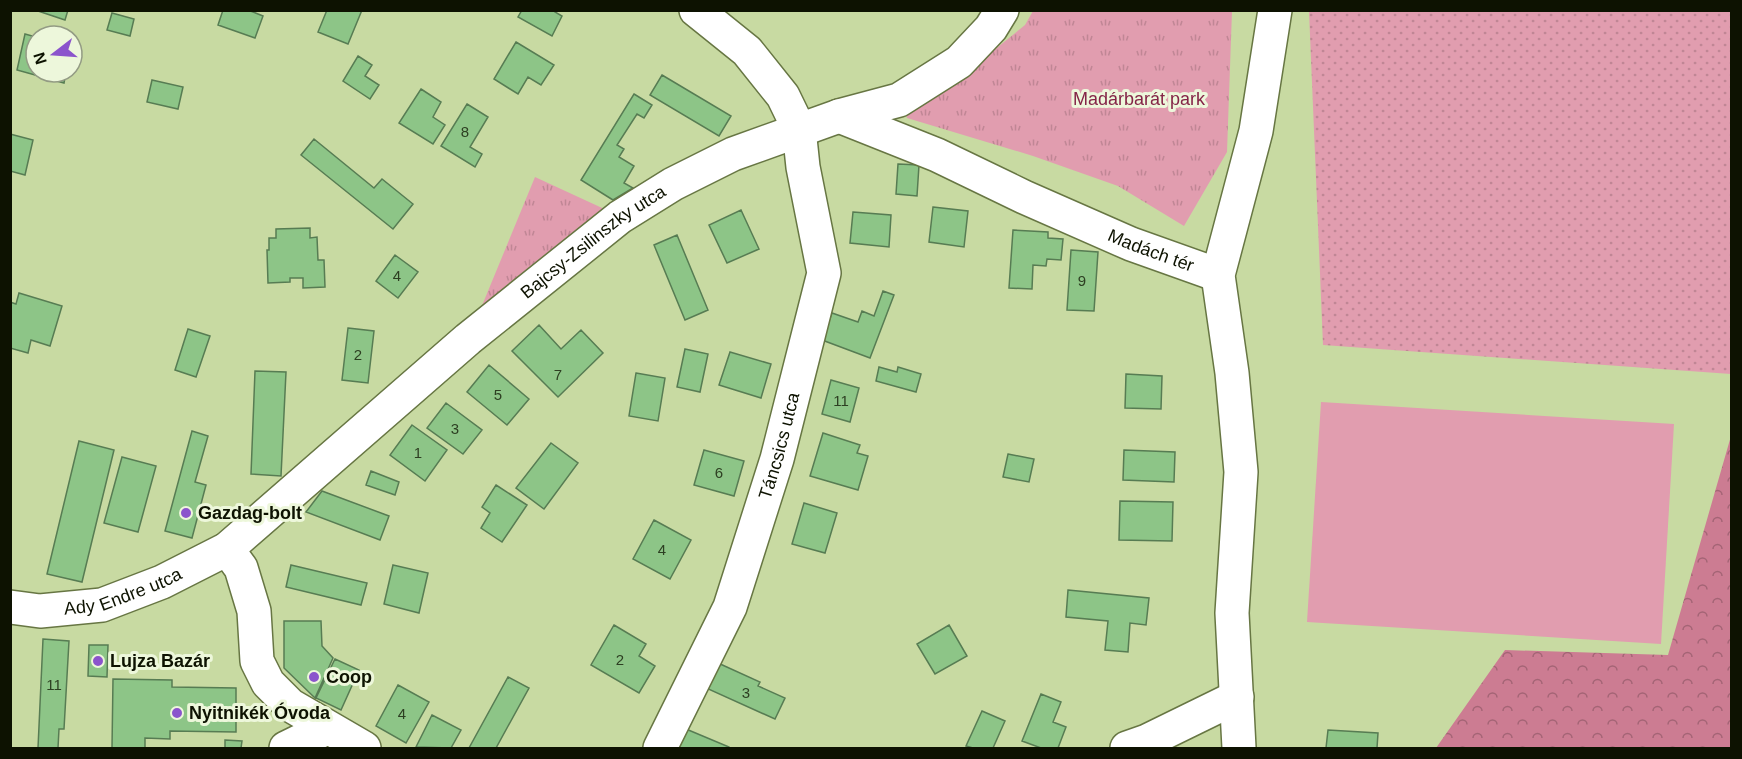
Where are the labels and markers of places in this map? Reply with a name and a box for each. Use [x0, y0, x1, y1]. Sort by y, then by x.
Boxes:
place label: Gazdag-bolt [198, 503, 302, 523]
marker: Gazdag-bolt [179, 506, 193, 520]
place label: Lujza Bazár [110, 651, 210, 671]
marker: Lujza Bazár [91, 654, 105, 668]
place label: Coop [326, 667, 372, 687]
marker: Coop [307, 670, 321, 684]
place label: Nyitnikék Óvoda [189, 702, 331, 723]
marker: Nyitnikék Óvoda [170, 706, 184, 720]

